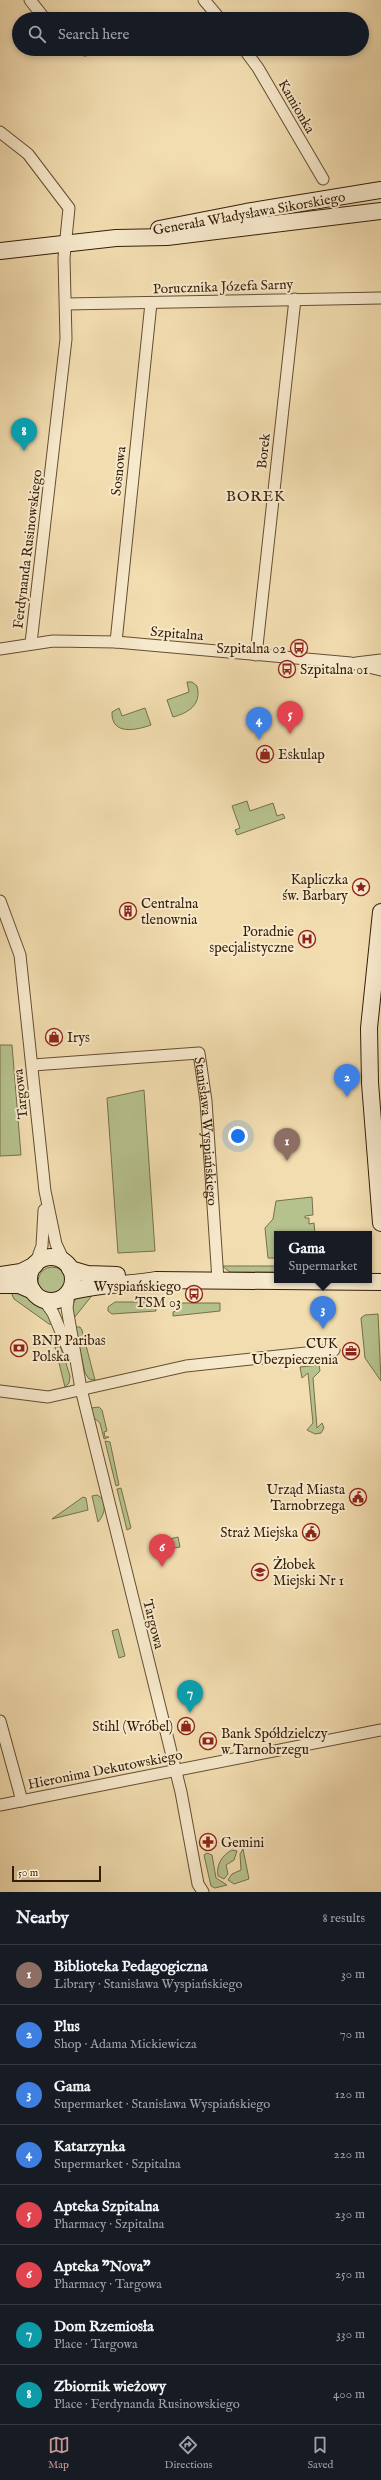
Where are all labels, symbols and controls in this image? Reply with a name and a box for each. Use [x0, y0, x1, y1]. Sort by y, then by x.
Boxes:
search box [12, 12, 369, 56]
icon: search [26, 23, 48, 45]
text: Search here [58, 25, 129, 44]
street label: Kamionka [274, 76, 319, 137]
street label: Generała Władysława Sikorskiego [152, 188, 347, 240]
street label: Porucznika Józefa Sarny [152, 276, 294, 298]
pin: 8 [11, 418, 37, 451]
street label: Borek [253, 432, 275, 470]
street label: Sosnowa [107, 444, 131, 497]
street label: Ferdynanda Rusinowskiego [9, 468, 47, 630]
district label: BOREK [226, 487, 286, 506]
street label: Szpitalna [150, 623, 205, 645]
bus stop icon: Szpitalna 02 [289, 638, 309, 658]
place label: Szpitalna 02 [216, 640, 286, 658]
bus stop icon: Szpitalna 01 [277, 659, 297, 679]
place label: Szpitalna 01 [300, 661, 368, 679]
pin: 5 [277, 701, 303, 734]
pin: 4 [246, 707, 272, 740]
shop icon: Eskulap [255, 744, 275, 764]
place label: Eskulap [278, 746, 325, 764]
place label: Kapliczka św. Barbary [282, 871, 349, 905]
place icon: Kapliczka św. Barbary [351, 877, 371, 897]
place label: Centralna tlenownia [141, 895, 199, 929]
building icon: Centralna tlenownia [118, 901, 138, 921]
place label: Poradnie specjalistyczne [209, 923, 295, 957]
hospital icon: Poradnie specjalistyczne [297, 929, 317, 949]
shop icon: Irys [44, 1027, 64, 1047]
place label: Irys [67, 1029, 90, 1047]
street label: Stanisława Wyspiańskiego [190, 1056, 221, 1207]
pin: 2 [334, 1064, 360, 1097]
street label: Targowa [9, 1067, 33, 1120]
your location [228, 1126, 248, 1146]
pin: 1 [274, 1128, 300, 1161]
popup [274, 1231, 372, 1283]
text: Gama [289, 1239, 325, 1258]
text: Supermarket [289, 1258, 357, 1275]
place label: Wyspiańskiego TSM 03 [94, 1278, 181, 1312]
bus stop icon: Wyspiańskiego TSM 03 [184, 1284, 204, 1304]
pin: 3 [310, 1296, 336, 1329]
place label: BNP Paribas Polska [32, 1332, 106, 1366]
place label: CUK Ubezpieczenia [252, 1335, 339, 1369]
bank icon: BNP Paribas Polska [9, 1338, 29, 1358]
office icon: CUK Ubezpieczenia [341, 1341, 361, 1361]
place label: Urząd Miasta Tarnobrzega [267, 1481, 346, 1515]
public building icon: Urząd Miasta Tarnobrzega [348, 1487, 368, 1507]
public building icon: Straż Miejska [301, 1522, 321, 1542]
place label: Straż Miejska [220, 1524, 299, 1542]
pin: 6 [149, 1534, 175, 1567]
place label: Żłobek Miejski Nr 1 [273, 1556, 344, 1590]
school or university icon: Żłobek Miejski Nr 1 [250, 1562, 270, 1582]
street label: Targowa [138, 1598, 168, 1652]
pin: 7 [177, 1680, 203, 1713]
shop icon: Stihl (Wróbel) [176, 1716, 196, 1736]
place label: Stihl (Wróbel) [92, 1718, 173, 1736]
place label: Bank Spółdzielczy w Tarnobrzegu [221, 1725, 328, 1759]
bank icon: Bank Spółdzielczy w Tarnobrzegu [198, 1731, 218, 1751]
street label: Hieronima Dekutowskiego [26, 1746, 185, 1794]
pharmacy icon: Gemini [198, 1832, 218, 1852]
place label: Gemini [221, 1834, 265, 1852]
scale bar [12, 1864, 101, 1883]
text: 50 m [18, 1866, 38, 1880]
text: Nearby [16, 1908, 69, 1929]
text: 8 results [322, 1910, 365, 1927]
text: Biblioteka Pedagogiczna [54, 1957, 208, 1976]
text: 1 [27, 1966, 31, 1983]
text: 30 m [341, 1966, 365, 1983]
text: Library · Stanisława Wyspiańskiego [54, 1976, 243, 1993]
text: Plus [54, 2017, 80, 2036]
text: 2 [26, 2026, 32, 2043]
text: 70 m [340, 2026, 365, 2043]
text: Shop · Adama Mickiewicza [54, 2036, 197, 2053]
text: Gama [54, 2077, 90, 2096]
text: 3 [27, 2086, 31, 2103]
text: 120 m [335, 2086, 365, 2103]
text: Supermarket · Stanisława Wyspiańskiego [54, 2096, 270, 2113]
text: Katarzynka [54, 2137, 125, 2156]
text: 4 [26, 2146, 32, 2163]
text: 220 m [334, 2146, 365, 2163]
text: Supermarket · Szpitalna [54, 2156, 181, 2173]
text: Apteka Szpitalna [54, 2197, 159, 2216]
text: 5 [27, 2206, 31, 2223]
text: 230 m [335, 2206, 365, 2223]
text: Pharmacy · Szpitalna [54, 2216, 164, 2233]
text: Apteka "Nova" [54, 2257, 151, 2276]
text: 6 [26, 2266, 32, 2283]
text: 250 m [335, 2266, 365, 2283]
text: Pharmacy · Targowa [54, 2276, 162, 2293]
text: Dom Rzemiosła [54, 2317, 154, 2336]
text: 7 [26, 2326, 32, 2343]
text: 330 m [336, 2326, 365, 2343]
text: Place · Targowa [54, 2336, 138, 2353]
text: Zbiornik wieżowy [54, 2377, 166, 2396]
text: 8 [26, 2386, 32, 2403]
text: 400 m [333, 2386, 365, 2403]
text: Place · Ferdynanda Rusinowskiego [54, 2396, 240, 2413]
tab: Map [48, 2434, 70, 2472]
tab: Directions [165, 2434, 212, 2472]
tab: Saved [307, 2434, 333, 2472]

